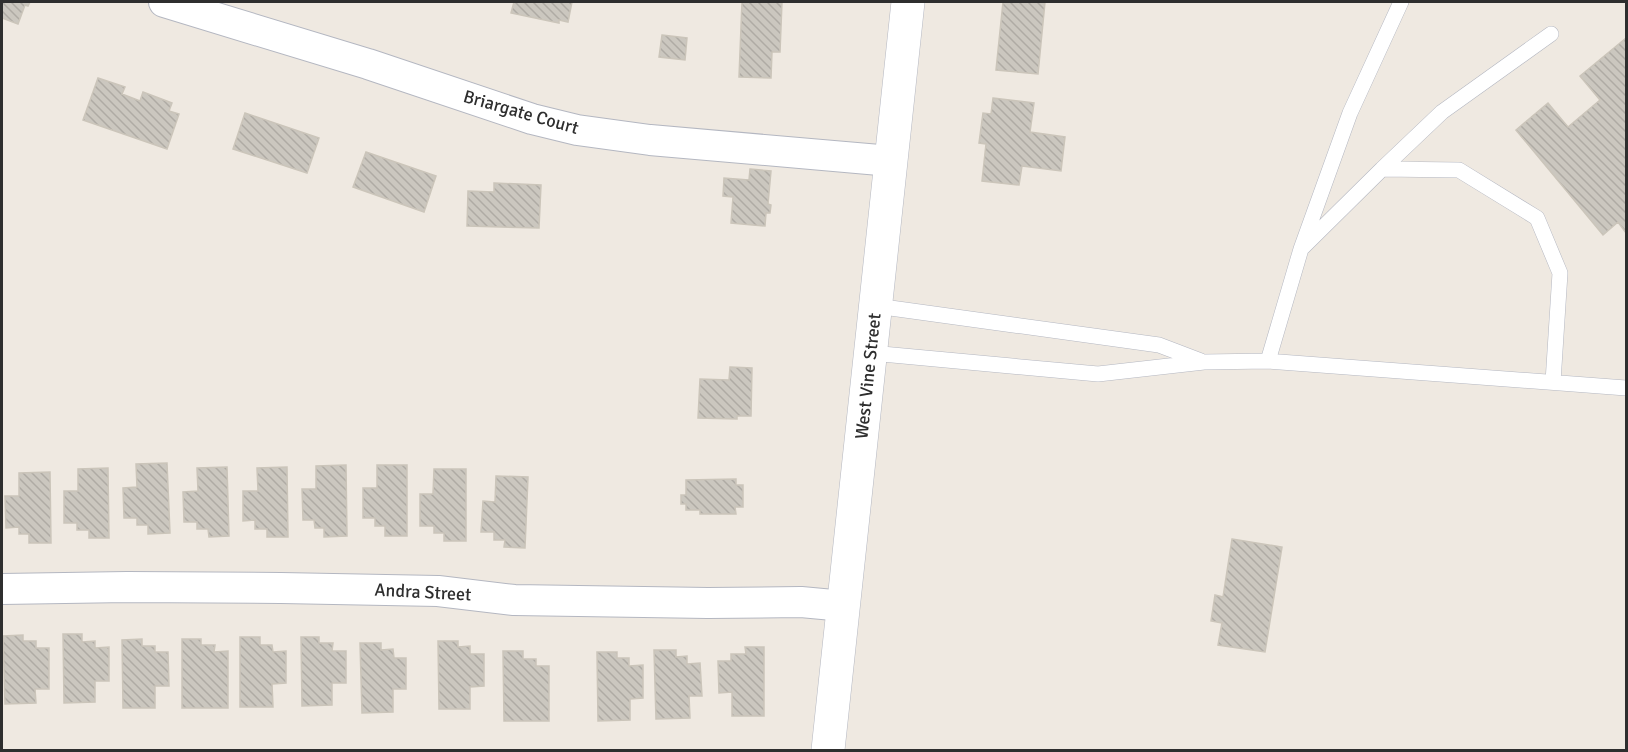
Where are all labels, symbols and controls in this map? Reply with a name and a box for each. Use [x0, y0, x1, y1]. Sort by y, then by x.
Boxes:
street label: Briargate Court [461, 85, 581, 139]
street label: West Vine Street [850, 312, 886, 440]
street label: Andra Street [374, 578, 472, 606]

